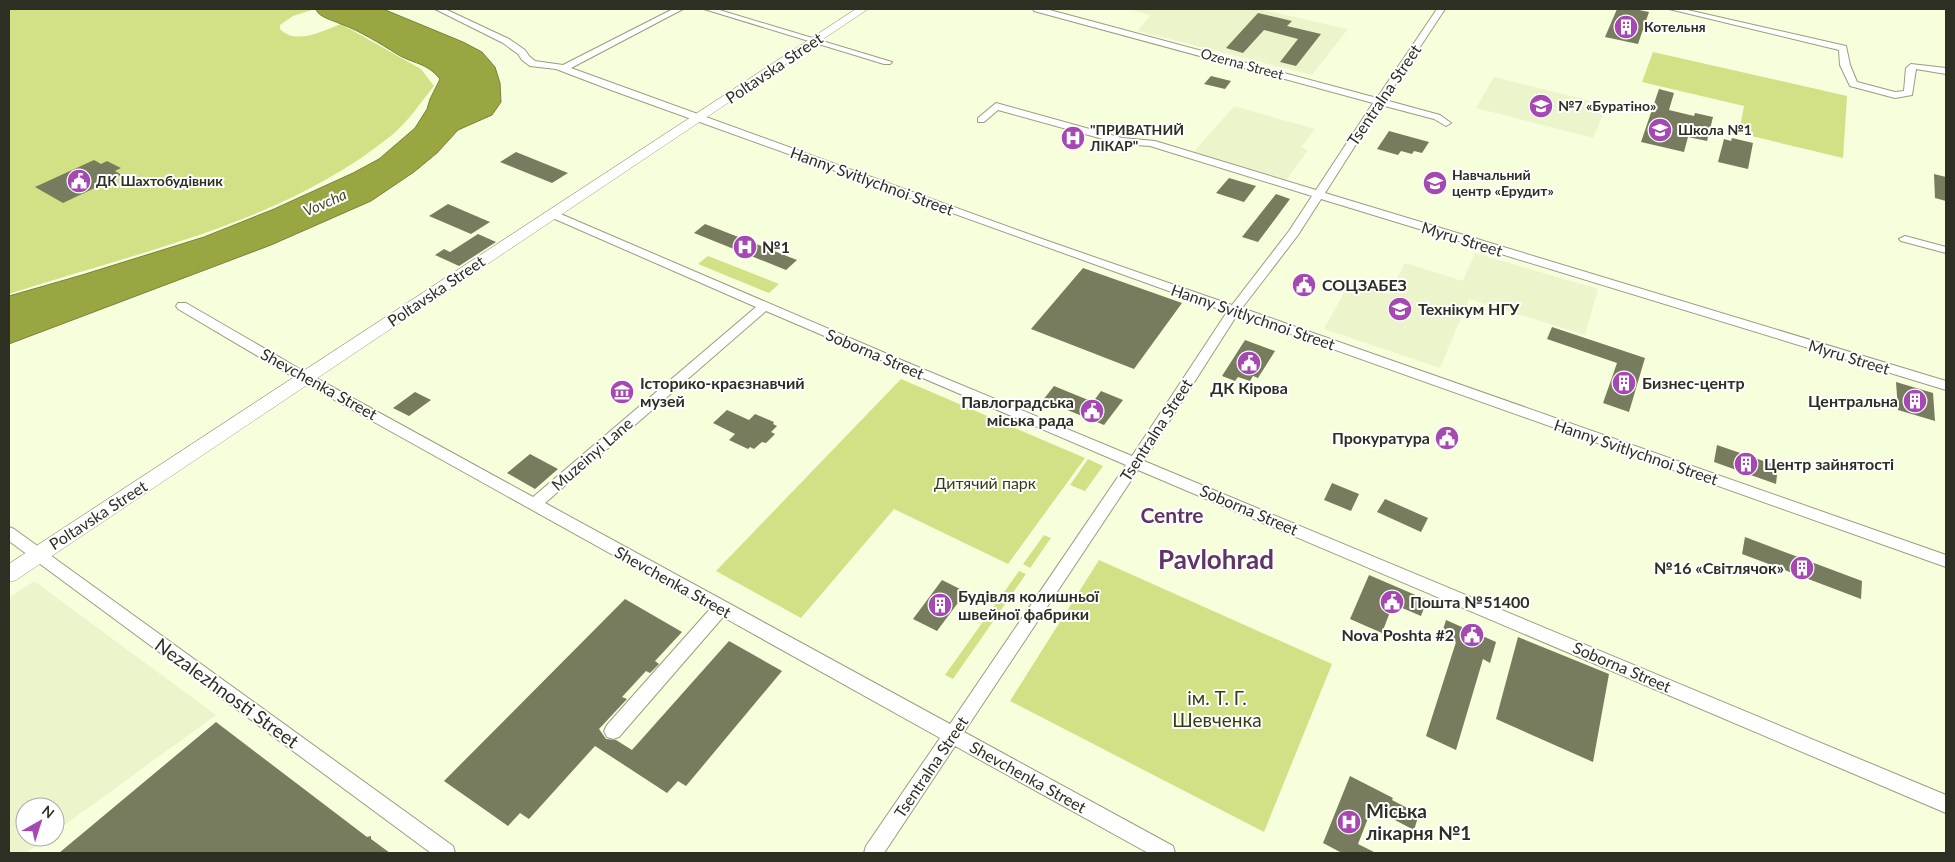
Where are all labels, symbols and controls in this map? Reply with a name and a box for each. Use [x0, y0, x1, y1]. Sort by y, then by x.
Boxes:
building icon: Котельня [1613, 14, 1639, 40]
place label: Котельня [1644, 18, 1706, 35]
street label: Poltavska Street [722, 28, 826, 107]
street label: Tsentralna Street [1343, 40, 1425, 149]
street label: Ozerna Street [1199, 44, 1285, 83]
school or university icon: №7 «Буратіно» [1528, 93, 1554, 119]
place label: №7 «Буратіно» [1558, 97, 1656, 114]
school or university icon: Школа №1 [1647, 117, 1673, 143]
place label: "ПРИВАТНИЙ ЛІКАР" [1089, 121, 1184, 154]
place label: Школа №1 [1678, 121, 1752, 138]
hospital icon: "ПРИВАТНИЙ ЛІКАР" [1060, 125, 1086, 151]
street label: Hanny Svitlychnoi Street [788, 142, 957, 219]
place label: Навчальний центр «Ерудит» [1452, 166, 1554, 199]
public building icon: ДК Шахтобудівник [66, 168, 92, 194]
school or university icon: Навчальний центр «Ерудит» [1422, 170, 1448, 196]
place label: ДК Шахтобудівник [96, 172, 223, 189]
water label: Vovcha [300, 184, 349, 220]
street label: Myru Street [1419, 217, 1505, 260]
hospital icon: №1 [732, 234, 758, 260]
place label: №1 [762, 237, 790, 256]
street label: Poltavska Street [384, 251, 488, 330]
public building icon: СОЦЗАБЕЗ [1291, 272, 1317, 298]
place label: СОЦЗАБЕЗ [1322, 275, 1407, 294]
street label: Hanny Svitlychnoi Street [1169, 280, 1338, 354]
school or university icon: Технікум НГУ [1387, 296, 1413, 322]
place label: Технікум НГУ [1418, 299, 1520, 318]
street label: Soborna Street [823, 324, 927, 383]
street label: Myru Street [1806, 335, 1892, 378]
street label: Shevchenka Street [258, 344, 381, 424]
public building icon: ДК Кірова [1236, 350, 1262, 376]
building icon: Бизнес-центр [1611, 370, 1637, 396]
place label: Історико-краєзнавчий музей [640, 373, 805, 410]
place label: Бизнес-центр [1642, 373, 1744, 392]
street label: Tsentralna Street [1115, 375, 1196, 484]
place label: ДК Кірова [1210, 378, 1288, 397]
museum icon: Історико-краєзнавчий музей [609, 379, 635, 405]
building icon: Центральна [1902, 388, 1928, 414]
place label: Центральна [1808, 391, 1898, 410]
place label: Павлоградська міська рада [961, 392, 1074, 429]
public building icon: Павлоградська міська рада [1079, 398, 1105, 424]
street label: Muzeinyi Lane [547, 413, 636, 494]
street label: Hanny Svitlychnoi Street [1552, 415, 1721, 489]
public building icon: Прокуратура [1434, 425, 1460, 451]
place label: Прокуратура [1332, 428, 1430, 447]
building icon: Центр зайнятості [1733, 451, 1759, 477]
place label: Центр зайнятості [1764, 454, 1894, 473]
park label: Дитячий парк [934, 473, 1037, 492]
street label: Poltavska Street [45, 476, 150, 553]
street label: Soborna Street [1197, 480, 1301, 539]
district label: Centre [1140, 502, 1204, 527]
street label: Shevchenka Street [612, 542, 735, 622]
district label: Pavlohrad [1158, 543, 1274, 575]
building icon: №16 «Світлячок» [1789, 555, 1815, 581]
place label: №16 «Світлячок» [1654, 558, 1784, 577]
place label: Будівля колишньої швейної фабрики [958, 586, 1100, 623]
public building icon: Пошта №51400 [1379, 589, 1405, 615]
building icon: Будівля колишньої швейної фабрики [927, 592, 953, 618]
place label: Пошта №51400 [1410, 592, 1530, 611]
public building icon: Nova Poshta #2 [1459, 622, 1485, 648]
place label: Nova Poshta #2 [1342, 625, 1454, 644]
street label: Nezalezhnosti Street [151, 633, 304, 753]
street label: Soborna Street [1570, 637, 1674, 696]
park label: ім. Т. Г. Шевченка [1172, 686, 1262, 731]
street label: Tsentralna Street [890, 712, 972, 821]
street label: Shevchenka Street [967, 737, 1090, 817]
north arrow [15, 797, 65, 847]
place label: Міська лікарня №1 [1366, 799, 1471, 844]
text: N [39, 802, 58, 822]
hospital icon: Міська лікарня №1 [1336, 809, 1362, 835]

